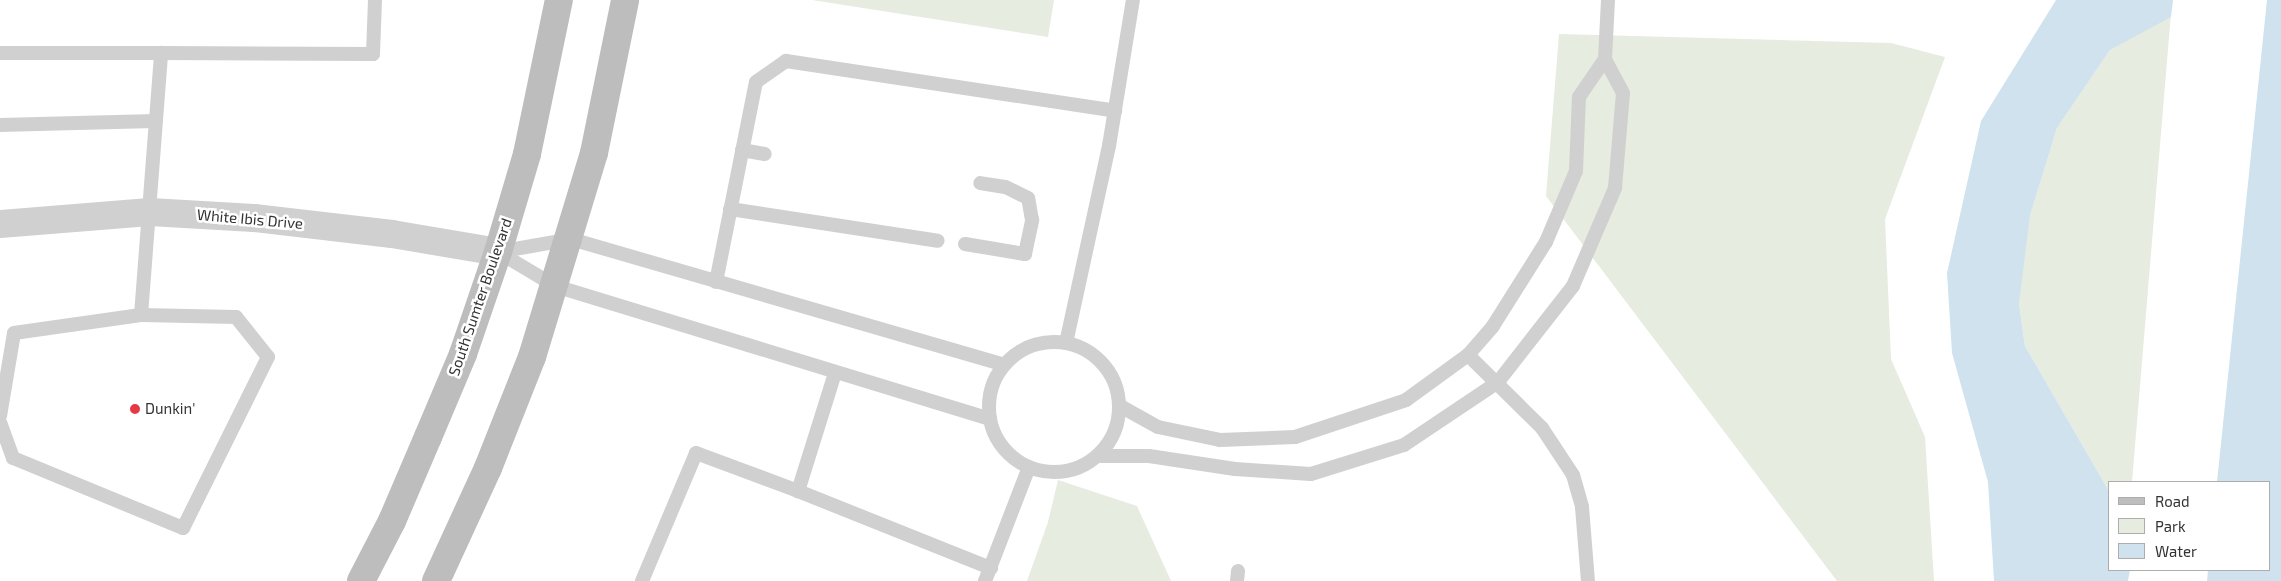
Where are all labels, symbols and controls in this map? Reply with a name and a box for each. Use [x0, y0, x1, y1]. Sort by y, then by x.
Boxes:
street label: White Ibis Drive [196, 205, 304, 233]
street label: South Sumter Boulevard [444, 216, 516, 378]
place label: Dunkin' [145, 400, 195, 418]
marker: Dunkin' [129, 403, 141, 415]
legend [2108, 481, 2271, 571]
text: Road [2155, 492, 2190, 510]
text: Park [2155, 517, 2186, 535]
text: Water [2155, 542, 2197, 560]

